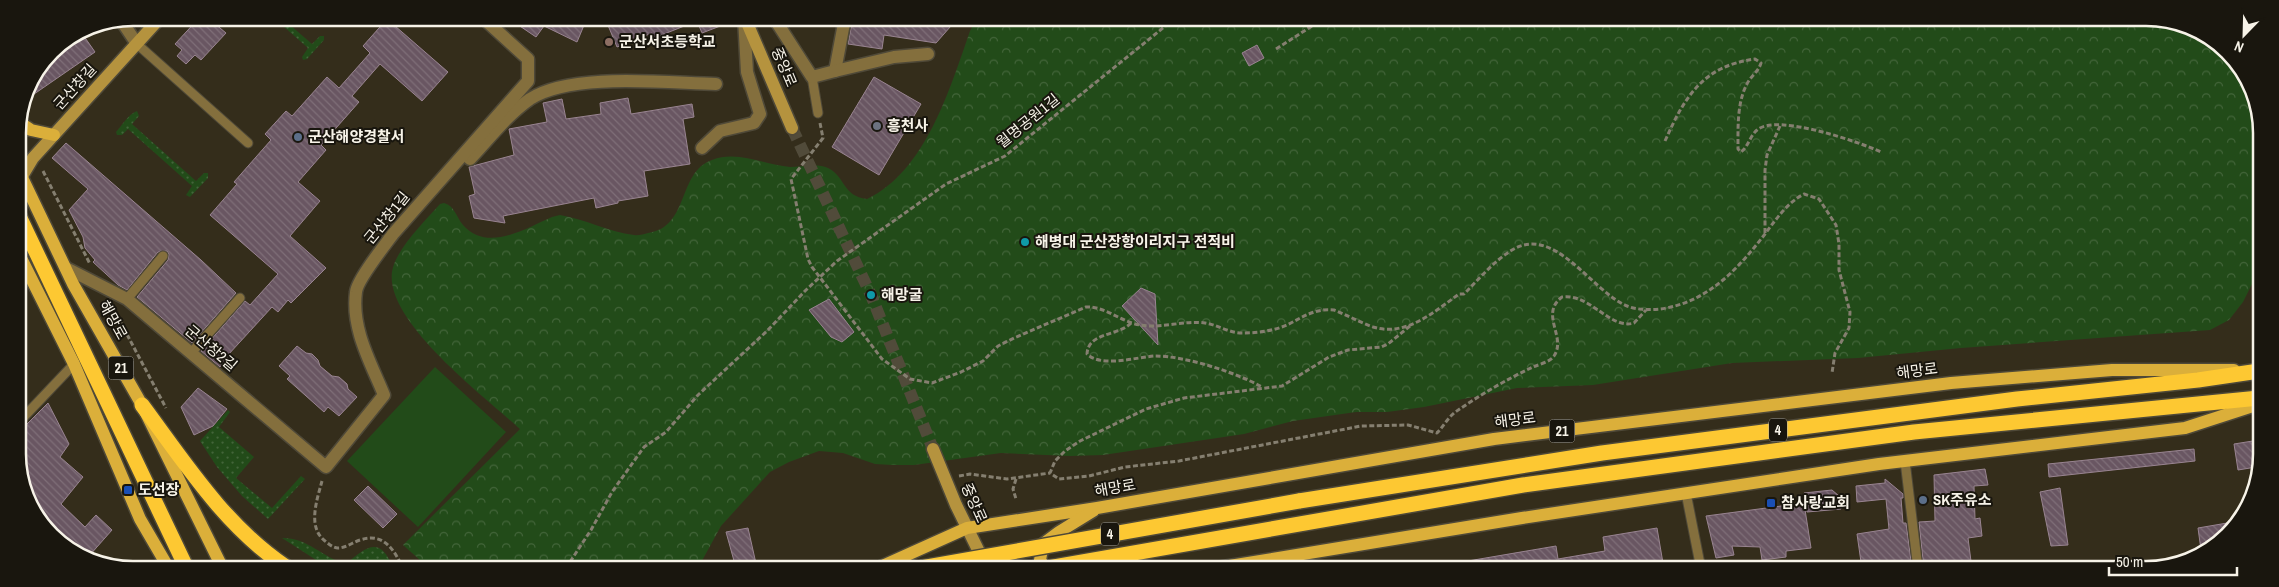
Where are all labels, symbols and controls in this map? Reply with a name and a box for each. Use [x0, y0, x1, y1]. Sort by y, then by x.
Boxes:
north arrow [2219, 10, 2269, 60]
place label: 군산서초등학교 [619, 31, 716, 52]
marker: 군산서초등학교 [603, 36, 615, 48]
text: N [2232, 37, 2246, 57]
street label: 중앙로 [767, 44, 802, 90]
street label: 군산창길 [48, 59, 101, 114]
street label: 월명공원1길 [992, 89, 1064, 153]
place label: 흥천사 [887, 115, 929, 136]
marker: 흥천사 [871, 120, 883, 132]
place label: 군산해양경찰서 [308, 126, 405, 147]
marker: 군산해양경찰서 [292, 131, 304, 143]
street label: 군산창1길 [359, 187, 414, 248]
place label: 해병대 군산장항이리지구 전적비 [1035, 231, 1235, 252]
marker: 해병대 군산장항이리지구 전적비 [1019, 236, 1031, 248]
place label: 해망굴 [881, 284, 923, 305]
marker: 해망굴 [865, 289, 877, 301]
street label: 해망로 [94, 297, 133, 343]
street label: 군산창2길 [181, 320, 242, 376]
road number: 21 [108, 356, 134, 379]
street label: 해망로 [1895, 358, 1939, 383]
street label: 해망로 [1493, 407, 1537, 432]
road number: 4 [1769, 418, 1787, 442]
road number: 21 [1550, 420, 1574, 442]
street label: 해망로 [1093, 474, 1137, 501]
place label: 도선장 [138, 479, 180, 500]
street label: 중앙로 [956, 480, 992, 526]
marker: 도선장 [122, 484, 134, 496]
place label: SK주유소 [1933, 489, 1992, 510]
place label: 참사랑교회 [1781, 492, 1850, 513]
marker: SK주유소 [1917, 494, 1929, 506]
marker: 참사랑교회 [1765, 497, 1777, 509]
road number: 4 [1101, 522, 1119, 546]
scale bar [2109, 544, 2236, 576]
text: 50 m [2116, 551, 2143, 572]

